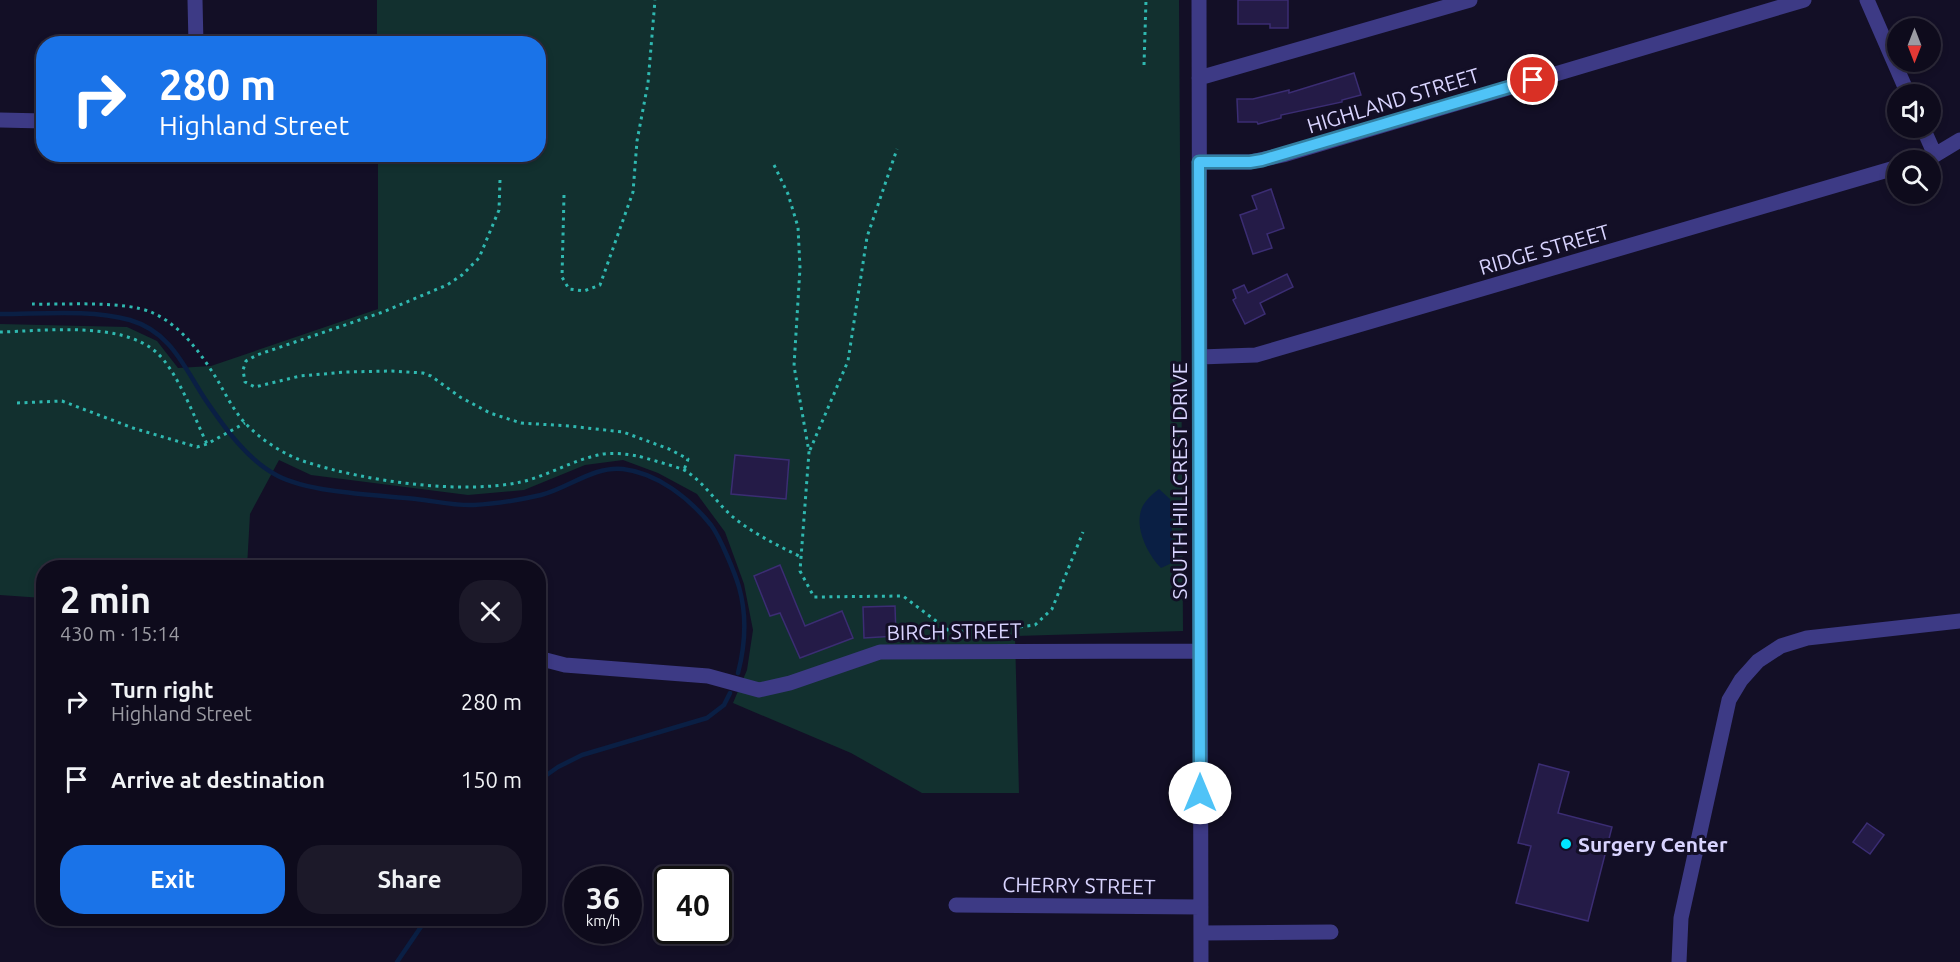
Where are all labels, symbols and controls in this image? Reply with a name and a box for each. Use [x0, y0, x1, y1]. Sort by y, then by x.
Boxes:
north arrow [1887, 18, 1941, 72]
map controls [1887, 18, 1941, 204]
pin [1507, 54, 1558, 105]
icon: right [60, 60, 138, 138]
text: 280 m [159, 61, 276, 108]
street label: HIGHLAND STREET [1304, 62, 1482, 138]
icon: arrive [1516, 63, 1549, 96]
button: sound [1887, 84, 1941, 138]
text: Highland Street [159, 110, 349, 140]
button: search [1887, 150, 1941, 204]
street label: RIDGE STREET [1476, 219, 1612, 279]
street label: SOUTH HILLCREST DRIVE [1167, 362, 1191, 600]
text: 2 min [60, 579, 151, 620]
button: close [459, 580, 522, 643]
street label: BIRCH STREET [886, 618, 1022, 644]
text: 430 m · 15:14 [60, 622, 180, 645]
text: Turn right [111, 677, 213, 702]
icon: right [60, 685, 93, 718]
text: 280 m [461, 689, 522, 714]
text: Highland Street [111, 702, 252, 725]
position arrow [1168, 761, 1232, 825]
icon: arrive [60, 763, 93, 796]
text: Arrive at destination [111, 767, 325, 792]
text: 150 m [461, 767, 522, 792]
place label: Surgery Center [1578, 832, 1728, 856]
marker: Surgery Center [1559, 837, 1573, 851]
button: Exit [60, 845, 285, 914]
button: Share [297, 845, 522, 914]
speed limit sign: 40 [654, 866, 732, 944]
street label: CHERRY STREET [1002, 872, 1156, 898]
text: 36 [586, 881, 620, 915]
text: km/h [586, 912, 620, 929]

